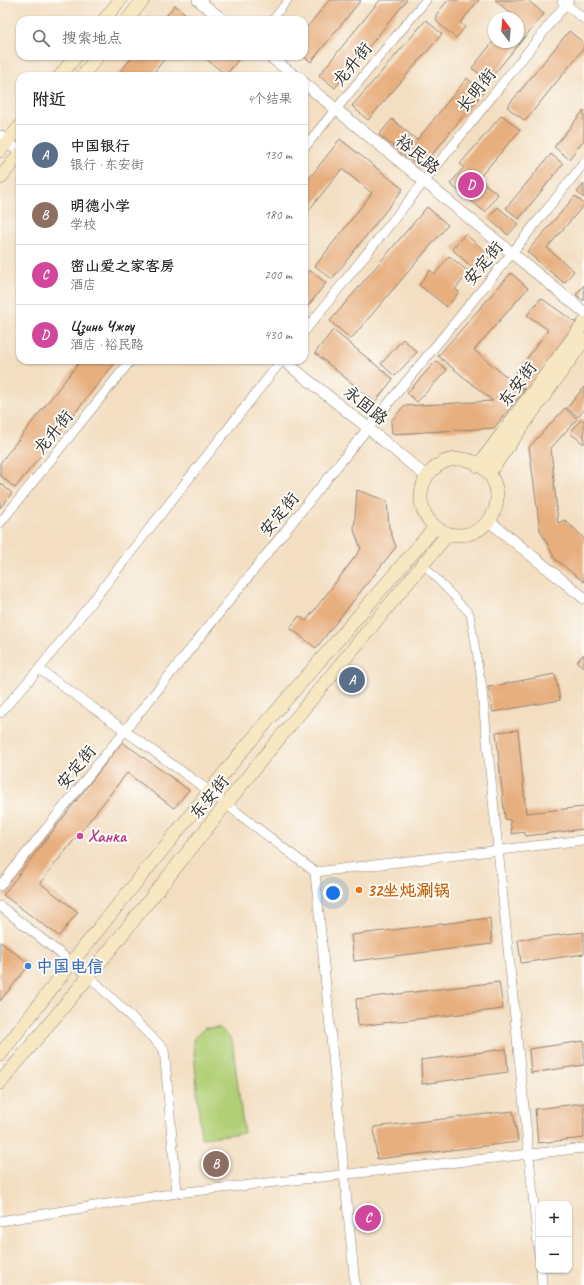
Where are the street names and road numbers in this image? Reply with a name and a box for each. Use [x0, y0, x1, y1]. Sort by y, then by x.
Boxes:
street label: 龙升街 [328, 38, 377, 91]
street label: 长明街 [452, 64, 501, 117]
street label: 裕民路 [391, 130, 444, 179]
street label: 安定街 [459, 237, 508, 290]
street label: 东安街 [494, 358, 541, 411]
street label: 永固路 [339, 381, 392, 430]
street label: 龙升街 [29, 406, 78, 459]
street label: 安定街 [255, 488, 304, 541]
street label: 安定街 [52, 741, 101, 794]
street label: 东安街 [185, 771, 234, 824]

